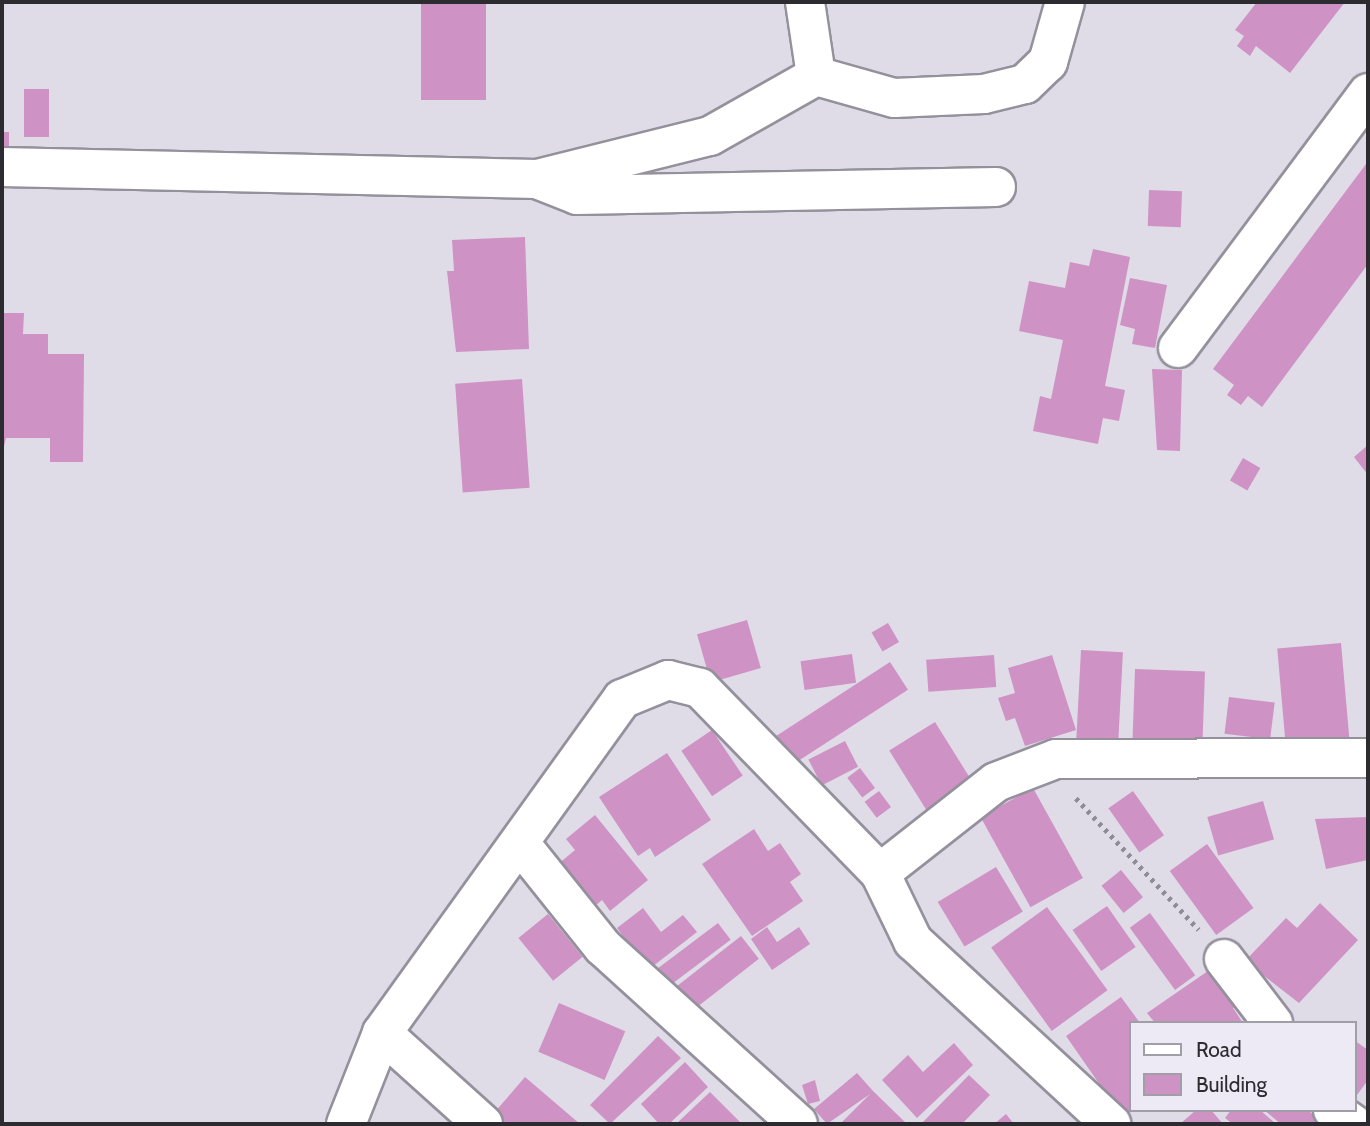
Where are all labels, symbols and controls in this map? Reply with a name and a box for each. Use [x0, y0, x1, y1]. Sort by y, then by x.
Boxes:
legend [1128, 1021, 1356, 1112]
text: Road [1196, 1037, 1242, 1062]
text: Building [1196, 1072, 1267, 1097]

